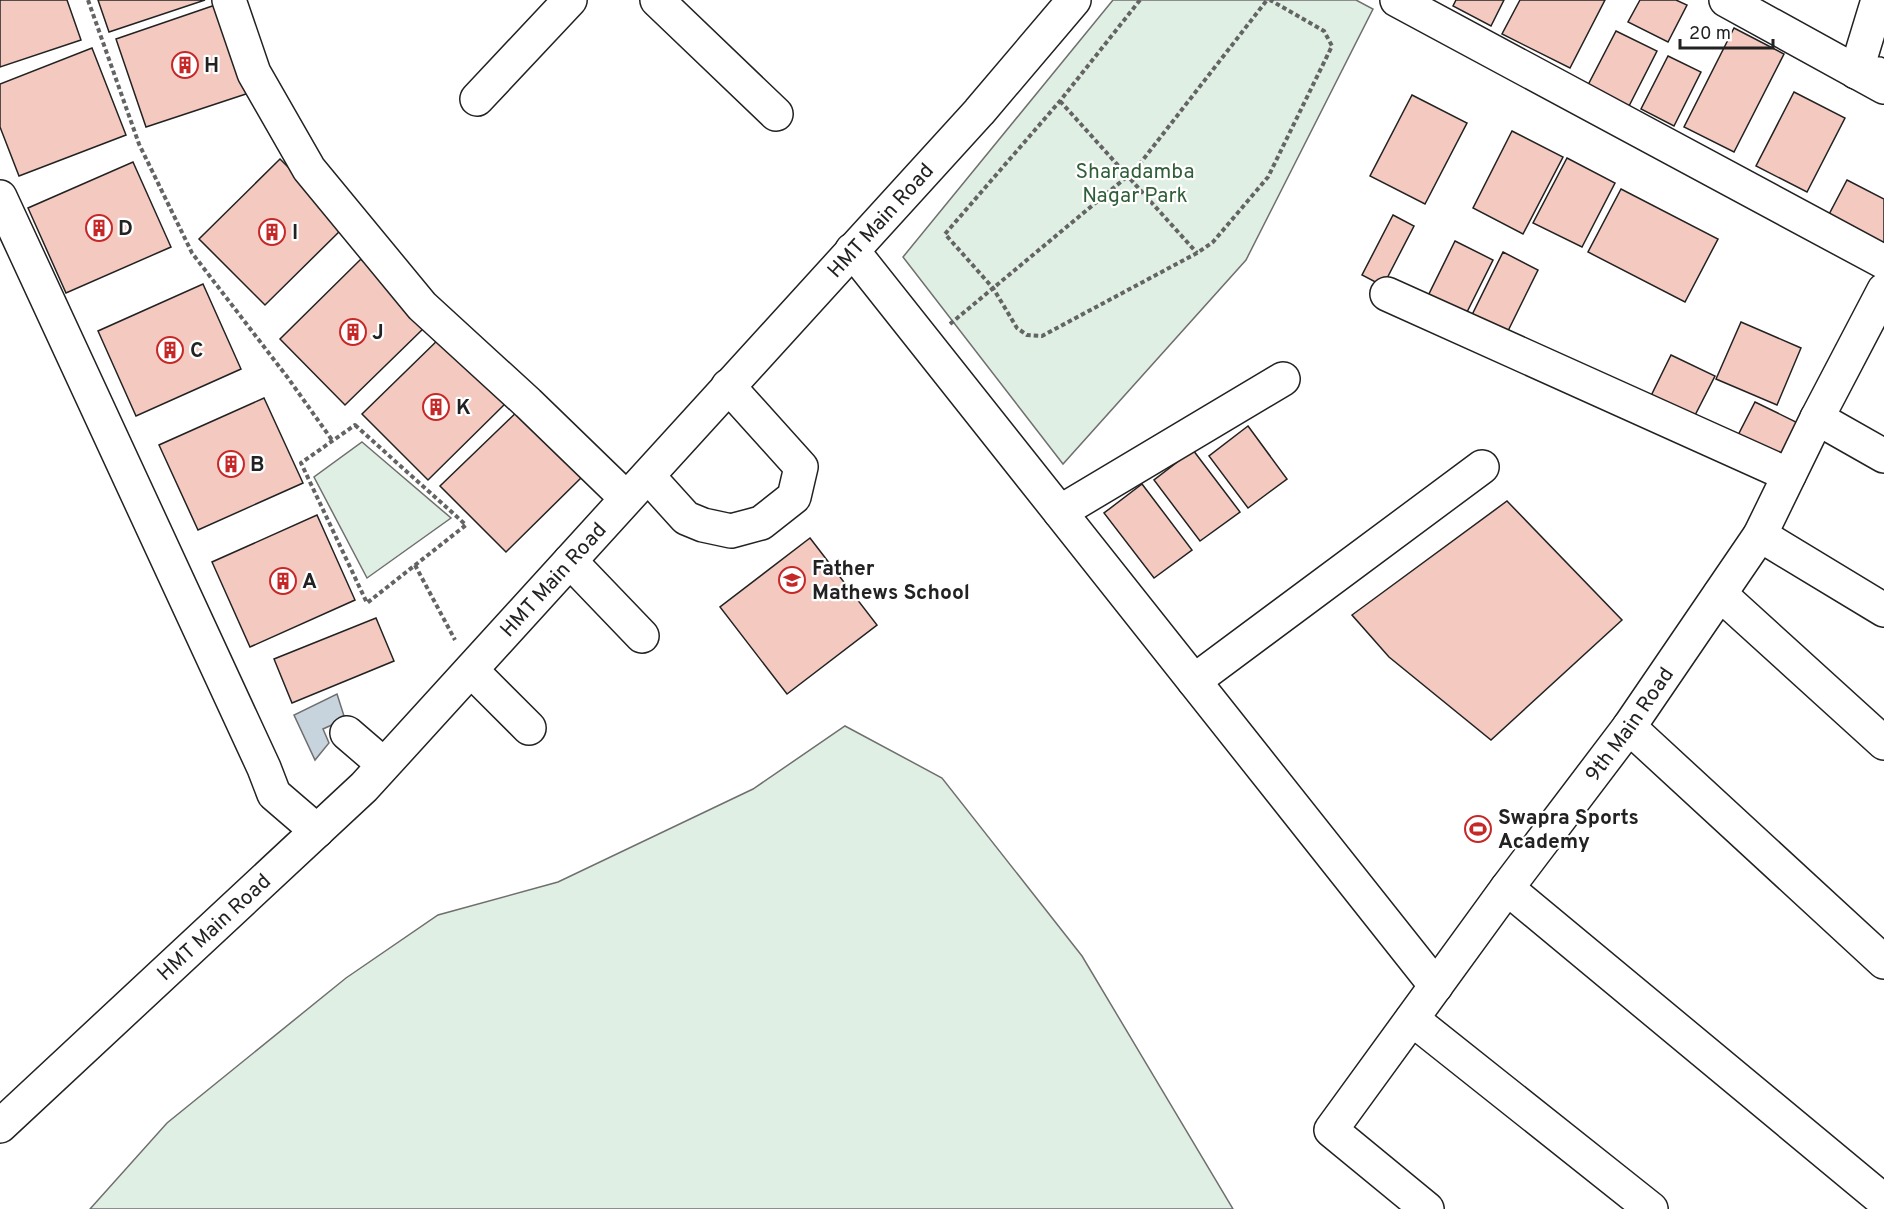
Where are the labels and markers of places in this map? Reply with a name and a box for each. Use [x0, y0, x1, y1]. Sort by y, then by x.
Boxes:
building icon: H [170, 50, 200, 80]
place label: H [204, 53, 219, 80]
building icon: D [84, 213, 114, 243]
place label: D [118, 216, 133, 243]
building icon: I [257, 217, 287, 247]
place label: I [292, 220, 298, 247]
building icon: J [338, 317, 368, 347]
place label: J [372, 320, 384, 347]
building icon: C [155, 335, 185, 365]
place label: C [190, 338, 203, 365]
building icon: K [421, 392, 451, 422]
place label: K [456, 395, 471, 422]
building icon: B [216, 449, 246, 479]
place label: B [250, 452, 265, 479]
place label: Father Mathews School [812, 556, 970, 607]
school or university icon: Father Mathews School [777, 565, 807, 595]
building icon: A [268, 566, 298, 596]
place label: A [302, 569, 317, 596]
place label: Swapra Sports Academy [1498, 805, 1639, 856]
sports icon: Swapra Sports Academy [1463, 814, 1493, 844]

